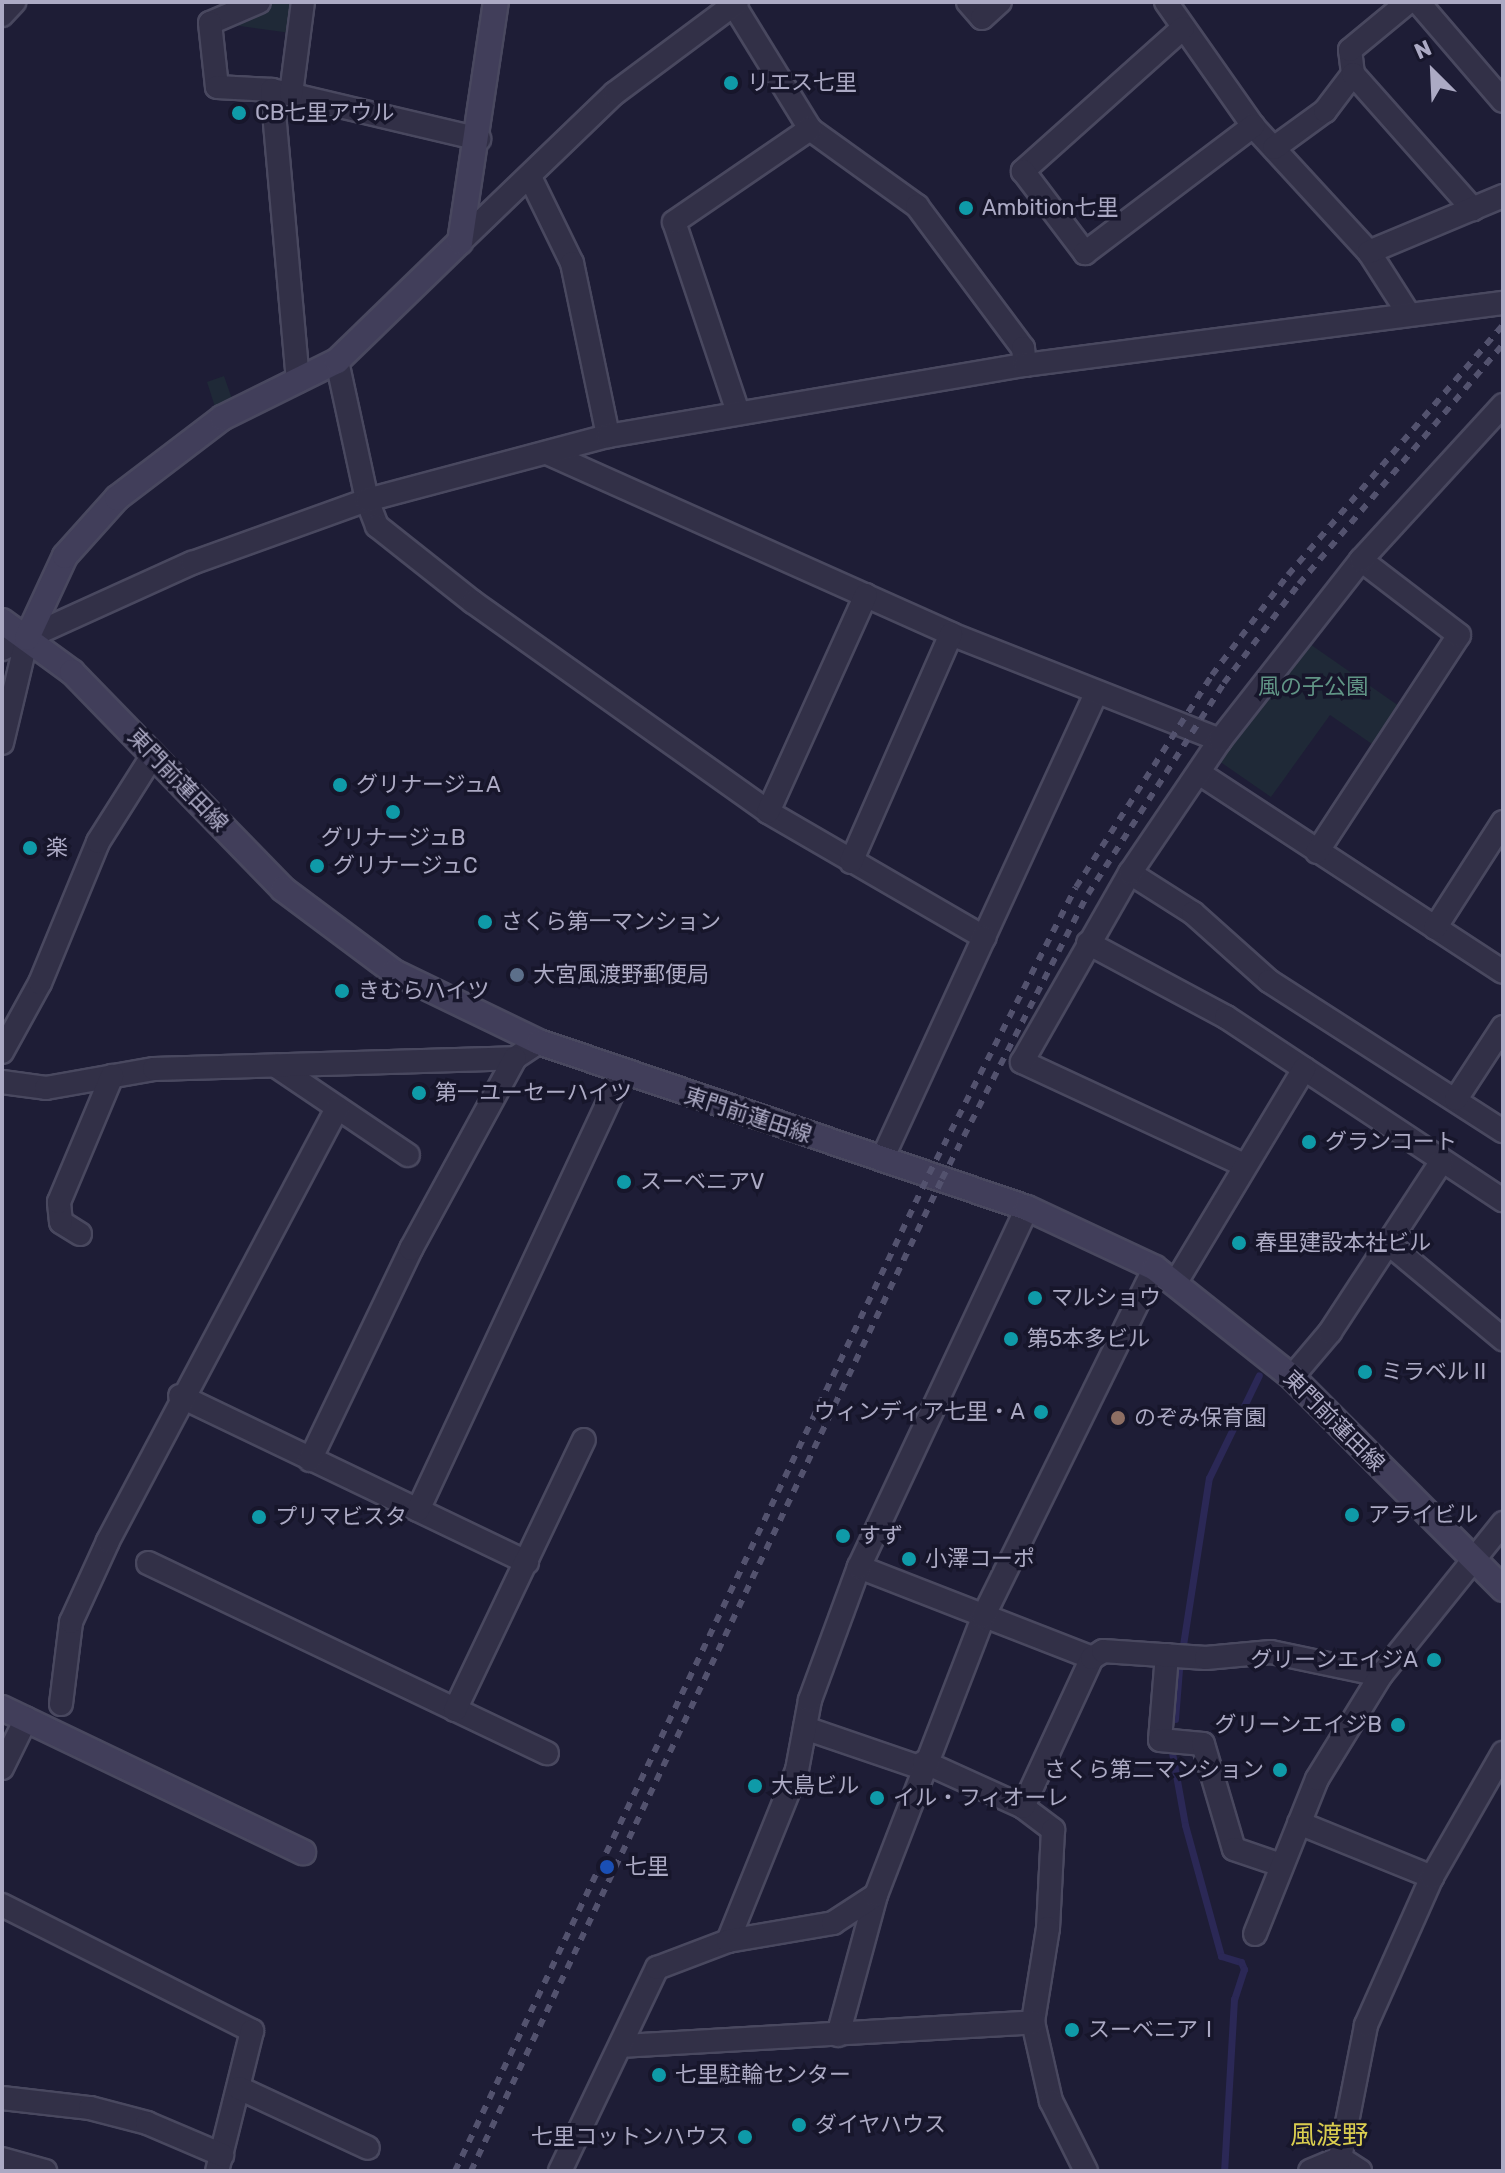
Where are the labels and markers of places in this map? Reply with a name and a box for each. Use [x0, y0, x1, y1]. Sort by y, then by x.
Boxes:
place label: リエス七里 [747, 70, 857, 96]
marker: リエス七里 [722, 74, 740, 92]
place label: CB七里アウル [255, 100, 394, 126]
marker: CB七里アウル [230, 104, 248, 122]
place label: Ambition七里 [982, 195, 1119, 221]
marker: Ambition七里 [957, 199, 975, 217]
place label: グリナージュA [356, 772, 503, 798]
marker: グリナージュA [331, 776, 349, 794]
marker: グリナージュB [384, 803, 402, 821]
place label: グリナージュB [320, 825, 466, 851]
place label: 楽 [46, 835, 68, 861]
marker: 楽 [21, 839, 39, 857]
place label: グリナージュC [333, 853, 480, 879]
marker: グリナージュC [308, 857, 326, 875]
place label: さくら第一マンション [501, 909, 721, 935]
marker: さくら第一マンション [476, 913, 494, 931]
place label: 大宮風渡野郵便局 [533, 962, 709, 988]
marker: 大宮風渡野郵便局 [508, 966, 526, 984]
place label: きむらハイツ [358, 978, 490, 1004]
marker: きむらハイツ [333, 982, 351, 1000]
place label: 第一ユーセーハイツ [435, 1080, 633, 1106]
marker: 第一ユーセーハイツ [410, 1084, 428, 1102]
place label: グランコート [1325, 1129, 1457, 1155]
marker: グランコート [1300, 1133, 1318, 1151]
place label: スーベニアV [640, 1169, 764, 1195]
marker: スーベニアV [615, 1173, 633, 1191]
place label: 春里建設本社ビル [1255, 1230, 1431, 1256]
marker: 春里建設本社ビル [1230, 1234, 1248, 1252]
place label: マルショウ [1051, 1285, 1161, 1311]
marker: マルショウ [1026, 1289, 1044, 1307]
place label: 第5本多ビル [1027, 1326, 1150, 1352]
marker: 第5本多ビル [1002, 1330, 1020, 1348]
place label: ミラベルⅡ [1381, 1359, 1491, 1385]
marker: ミラベルⅡ [1356, 1363, 1374, 1381]
place label: ウィンディア七里・A [812, 1399, 1025, 1425]
marker: ウィンディア七里・A [1032, 1403, 1050, 1421]
place label: のぞみ保育園 [1134, 1405, 1266, 1431]
marker: のぞみ保育園 [1109, 1409, 1127, 1427]
place label: アライビル [1368, 1502, 1478, 1528]
place label: プリマビスタ [275, 1504, 407, 1530]
marker: アライビル [1343, 1506, 1361, 1524]
marker: プリマビスタ [250, 1508, 268, 1526]
place label: すず [859, 1523, 903, 1549]
marker: すず [834, 1527, 852, 1545]
place label: 小澤コーポ [925, 1546, 1035, 1572]
marker: 小澤コーポ [900, 1550, 918, 1568]
place label: グリーンエイジA [1249, 1647, 1418, 1673]
marker: グリーンエイジA [1425, 1651, 1443, 1669]
place label: グリーンエイジB [1213, 1712, 1382, 1738]
marker: グリーンエイジB [1389, 1716, 1407, 1734]
place label: さくら第二マンション [1044, 1757, 1264, 1783]
marker: さくら第二マンション [1271, 1761, 1289, 1779]
place label: 大島ビル [771, 1773, 859, 1799]
marker: 大島ビル [746, 1777, 764, 1795]
place label: イル・フィオーレ [893, 1785, 1069, 1811]
marker: イル・フィオーレ [868, 1789, 886, 1807]
place label: 七里 [625, 1854, 669, 1880]
marker: 七里 [596, 1856, 618, 1878]
place label: スーベニアⅠ [1088, 2017, 1220, 2043]
marker: スーベニアⅠ [1063, 2021, 1081, 2039]
place label: 七里駐輪センター [675, 2062, 851, 2088]
marker: 七里駐輪センター [650, 2066, 668, 2084]
place label: ダイヤハウス [815, 2112, 947, 2138]
marker: ダイヤハウス [790, 2116, 808, 2134]
place label: 七里コットンハウス [531, 2124, 729, 2150]
marker: 七里コットンハウス [736, 2128, 754, 2146]

